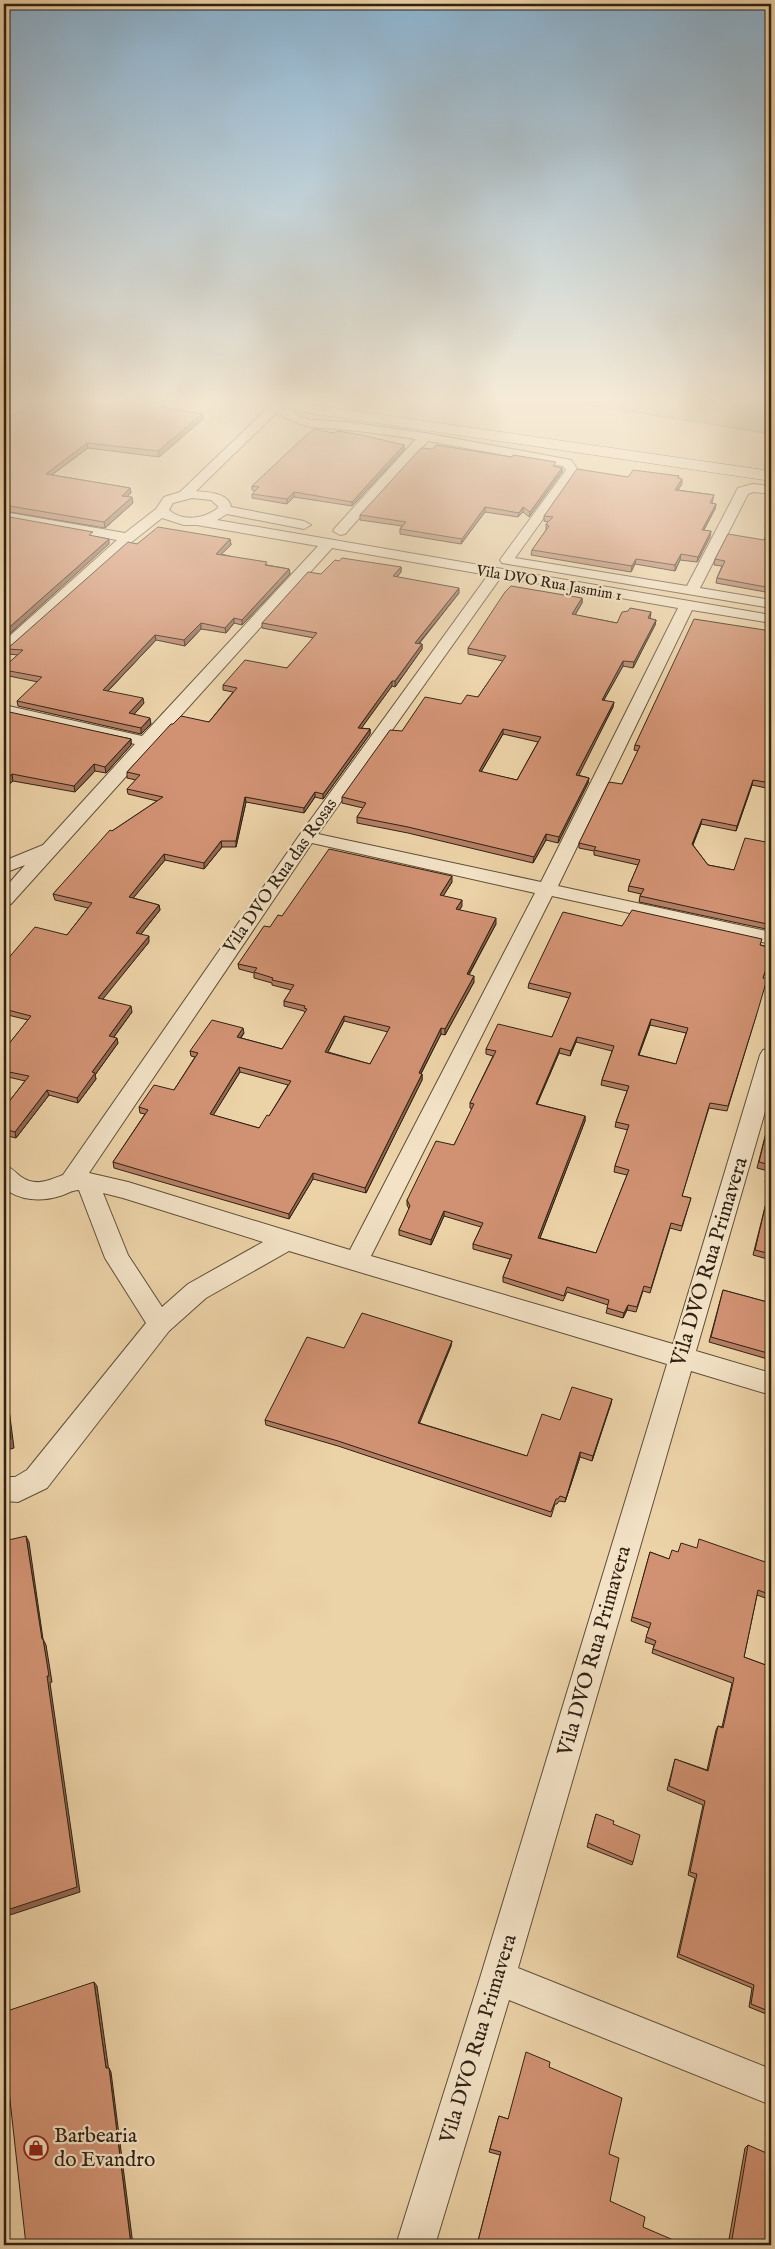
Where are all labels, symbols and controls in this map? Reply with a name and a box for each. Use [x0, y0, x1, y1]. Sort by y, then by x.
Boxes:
street label: Vila DVO Rua Jasmim 1 [474, 561, 623, 605]
street label: Vila DVO Rua das Rosas [218, 794, 343, 959]
street label: Vila DVO Rua Primavera [665, 1153, 755, 1371]
street label: Vila DVO Rua Primavera [552, 1542, 638, 1760]
street label: Vila DVO Rua Primavera [434, 1930, 524, 2148]
place label: Barbearia do Evandro [54, 2123, 155, 2174]
shop icon: Barbearia do Evandro [23, 2135, 49, 2161]

